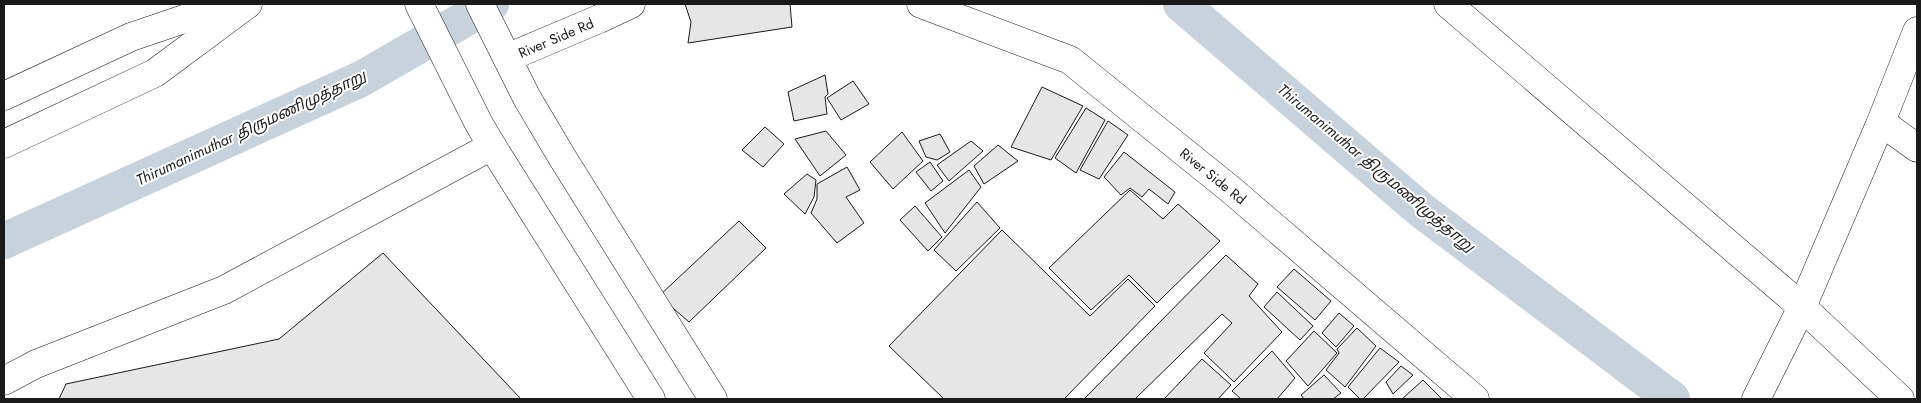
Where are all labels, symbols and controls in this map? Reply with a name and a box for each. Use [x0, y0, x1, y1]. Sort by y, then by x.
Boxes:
street label: River Side Rd [515, 13, 597, 63]
water label: Thirumanimuthar திருமணிமுத்தாறு [132, 64, 370, 191]
water label: Thirumanimuthar திருமணிமுத்தாறு [1273, 79, 1480, 258]
street label: River Side Rd [1176, 143, 1250, 209]

